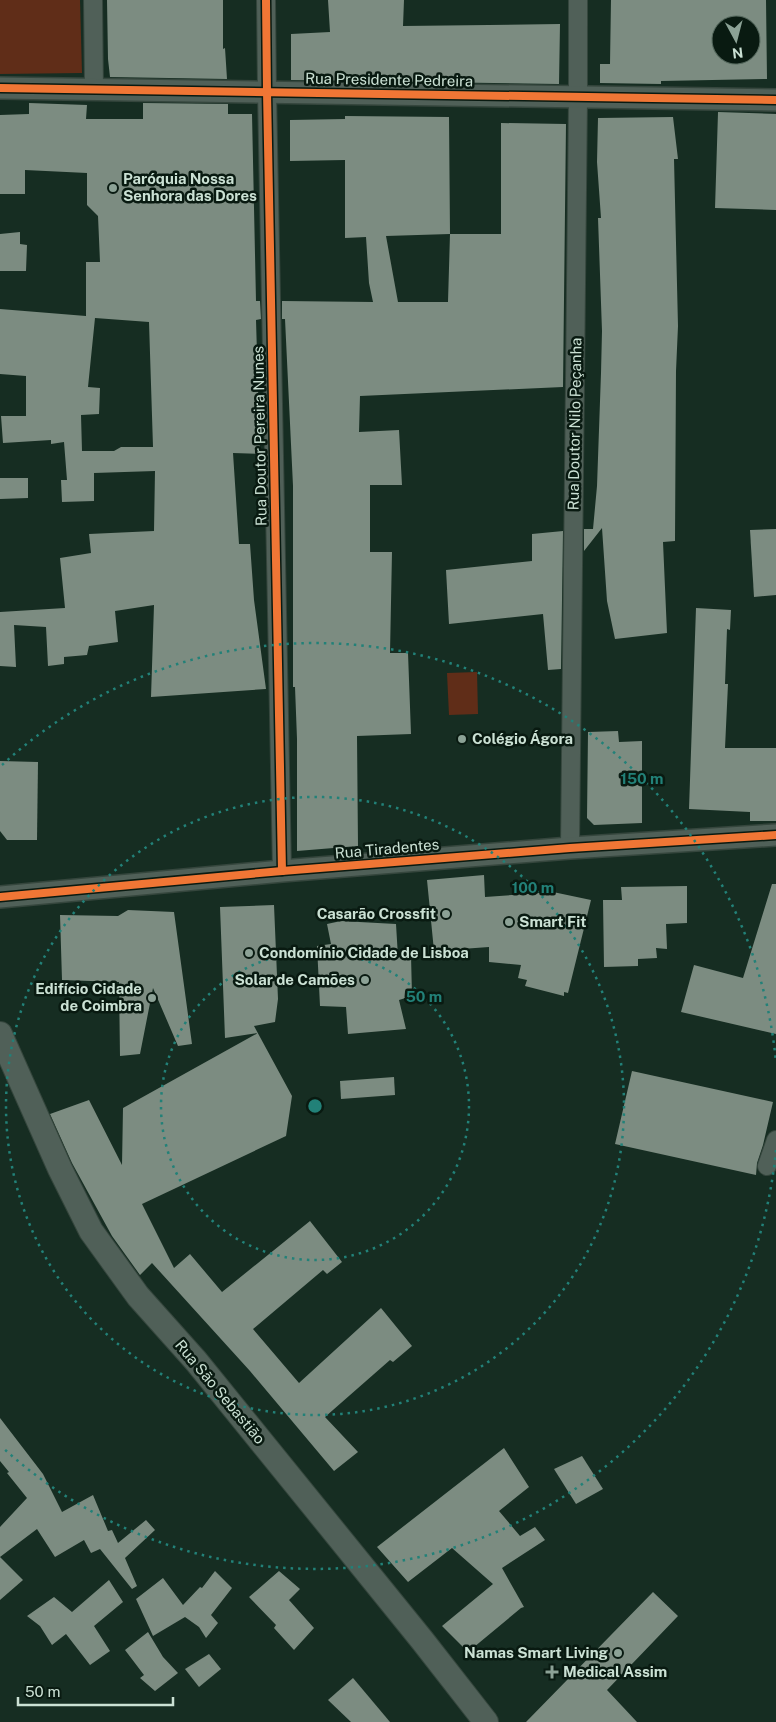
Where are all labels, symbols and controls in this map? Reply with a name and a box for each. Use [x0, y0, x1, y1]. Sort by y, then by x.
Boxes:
north arrow [711, 15, 761, 65]
text: N [731, 44, 744, 62]
street label: Rua Presidente Pedreira [305, 70, 473, 89]
place label: Paróquia Nossa Senhora das Dores [123, 170, 257, 204]
marker: Paróquia Nossa Senhora das Dores [107, 182, 119, 194]
street label: Rua Doutor Nilo Peçanha [564, 337, 585, 511]
street label: Rua Doutor Pereira Nunes [249, 346, 270, 526]
place label: Colégio Ágora [472, 730, 573, 747]
marker: Colégio Ágora [456, 733, 468, 745]
text: 150 m [620, 770, 664, 787]
street label: Rua Tiradentes [334, 835, 440, 862]
text: 100 m [512, 879, 554, 896]
place label: Casarão Crossfit [317, 905, 436, 922]
marker: Casarão Crossfit [440, 908, 452, 920]
place label: Smart Fit [519, 913, 586, 930]
marker: Smart Fit [503, 916, 515, 928]
place label: Condomínio Cidade de Lisboa [259, 944, 469, 961]
marker: Condomínio Cidade de Lisboa [243, 947, 255, 959]
place label: Solar de Camões [234, 971, 355, 988]
marker: Solar de Camões [359, 974, 371, 986]
place label: Edifício Cidade de Coimbra [35, 980, 142, 1014]
text: 50 m [406, 988, 442, 1005]
marker: Edifício Cidade de Coimbra [146, 992, 158, 1004]
centre of rings [306, 1097, 324, 1115]
street label: Rua São Sebastião [172, 1336, 269, 1447]
place label: Namas Smart Living [464, 1644, 609, 1661]
marker: Namas Smart Living [612, 1647, 624, 1659]
place label: Medical Assim [563, 1663, 667, 1680]
marker: Medical Assim [545, 1665, 559, 1679]
scale bar [18, 1674, 172, 1706]
text: 50 m [25, 1683, 60, 1700]

